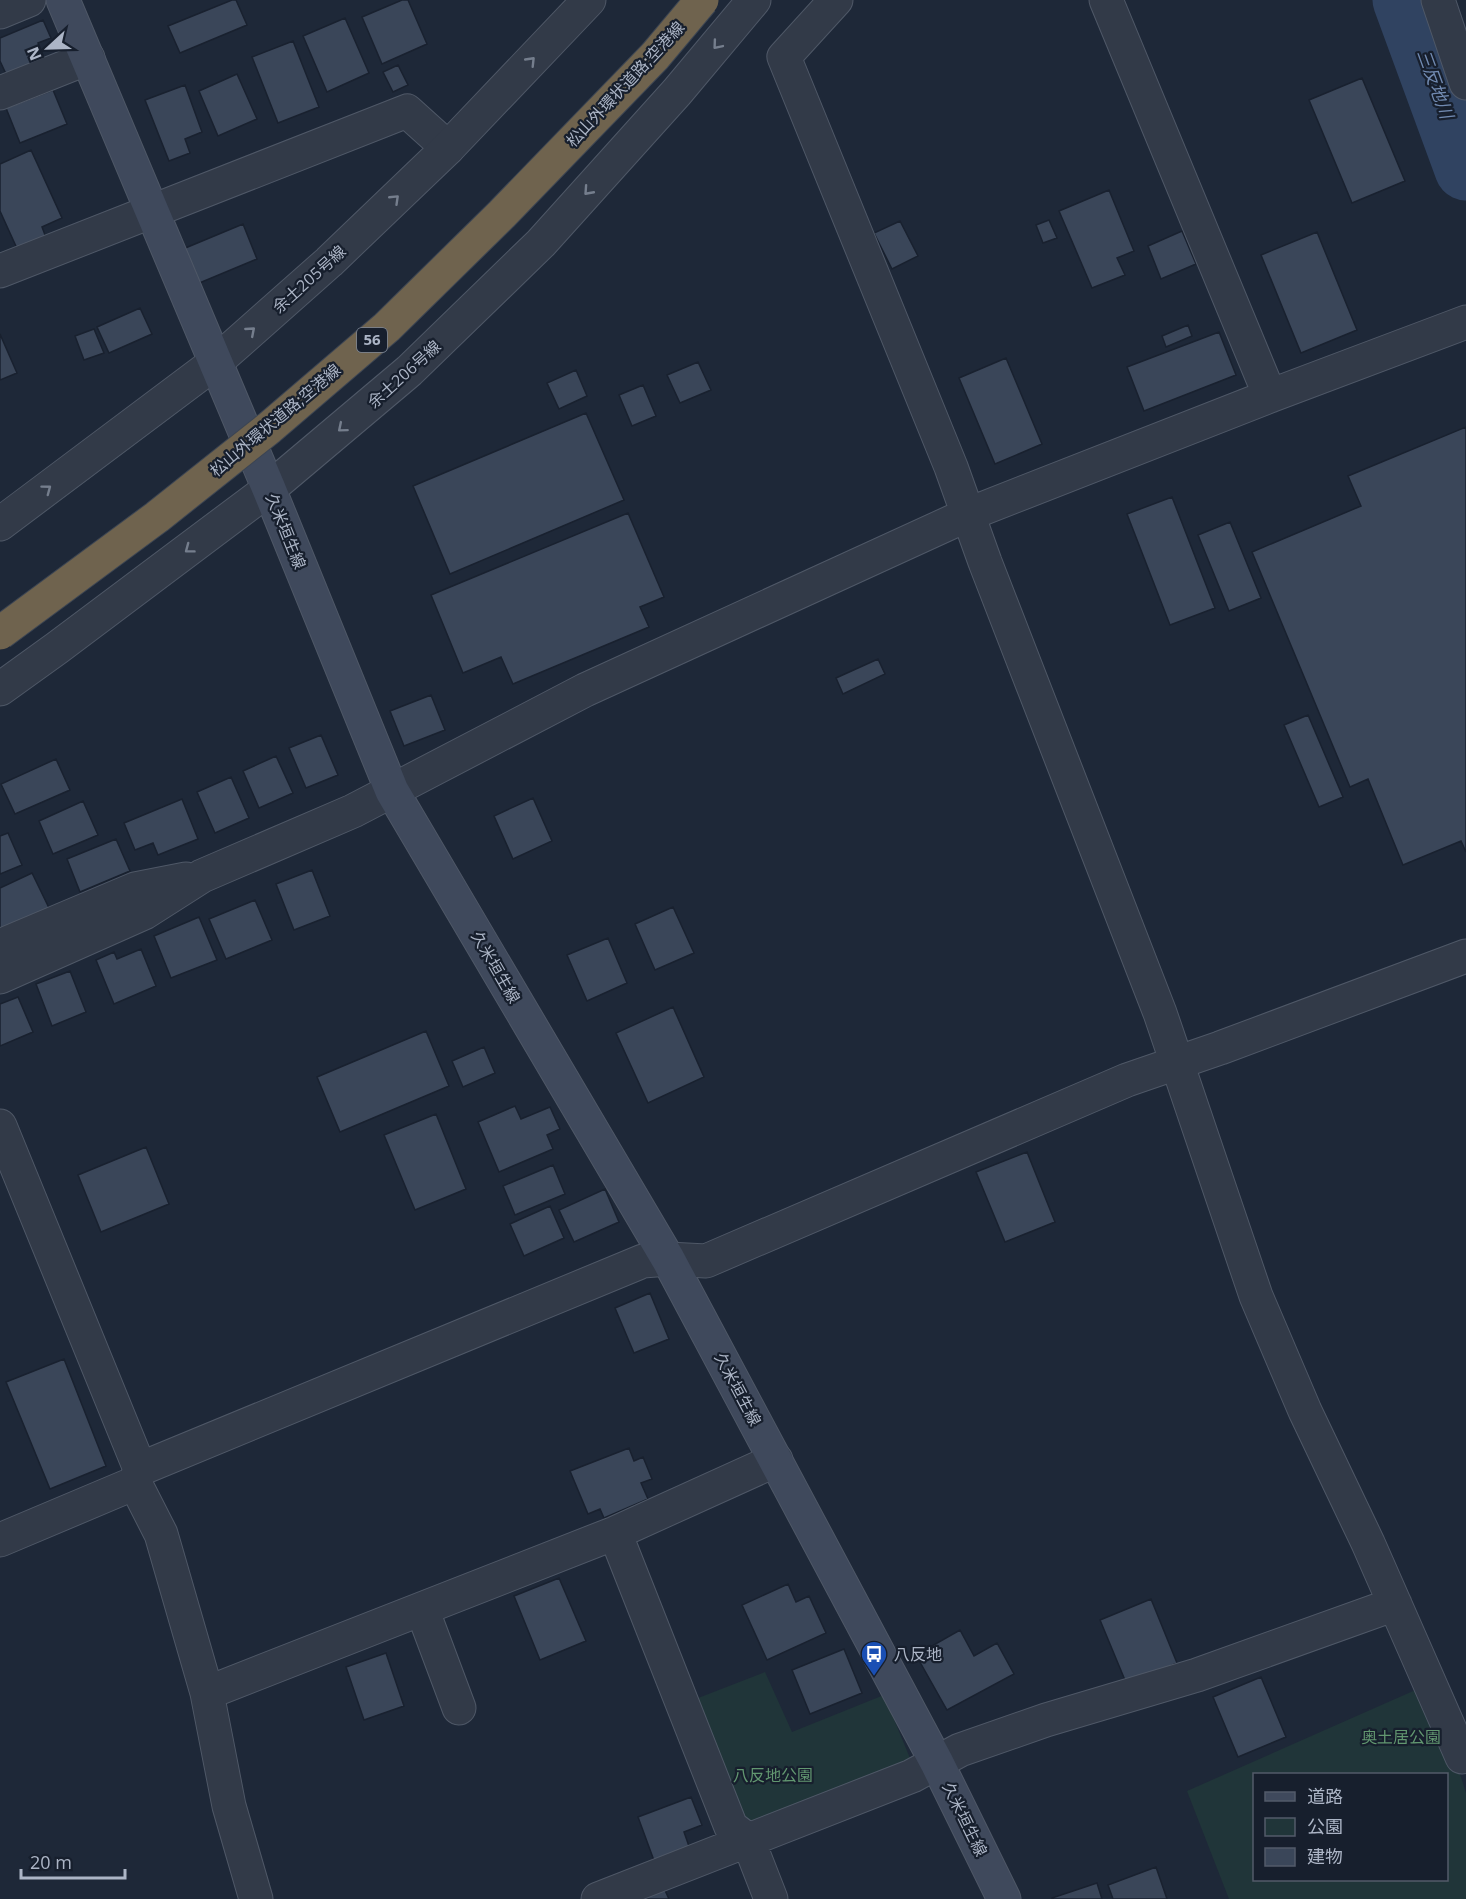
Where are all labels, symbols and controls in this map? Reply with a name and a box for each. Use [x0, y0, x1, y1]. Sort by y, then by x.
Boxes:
street label: 松山外環状道路;空港線 [561, 16, 689, 152]
north arrow [18, 18, 78, 78]
one-way arrow [713, 38, 724, 49]
text: N [21, 43, 47, 64]
water label: 三反地川 [1412, 46, 1460, 123]
one-way arrow [524, 57, 535, 68]
one-way arrow [584, 184, 595, 195]
one-way arrow [387, 196, 398, 207]
street label: 余土205号線 [268, 240, 350, 318]
one-way arrow [244, 327, 255, 338]
road number: 56 [357, 328, 387, 352]
street label: 余土206号線 [363, 335, 445, 413]
street label: 松山外環状道路;空港線 [205, 359, 345, 481]
one-way arrow [338, 421, 349, 432]
one-way arrow [40, 485, 51, 496]
street label: 久米垣生線 [261, 490, 311, 572]
one-way arrow [184, 542, 195, 553]
street label: 久米垣生線 [466, 927, 526, 1007]
street label: 久米垣生線 [710, 1349, 766, 1429]
bus stop icon: 八反地 [859, 1639, 889, 1677]
place label: 八反地 [894, 1643, 942, 1665]
park label: 奥土居公園 [1361, 1726, 1441, 1748]
park label: 八反地公園 [733, 1764, 813, 1786]
legend [1253, 1773, 1448, 1881]
street label: 久米垣生線 [938, 1778, 992, 1860]
text: 道路 [1307, 1784, 1343, 1808]
text: 公園 [1307, 1814, 1343, 1838]
scale bar [21, 1842, 124, 1880]
text: 建物 [1307, 1844, 1343, 1868]
text: 20 m [30, 1850, 72, 1874]

